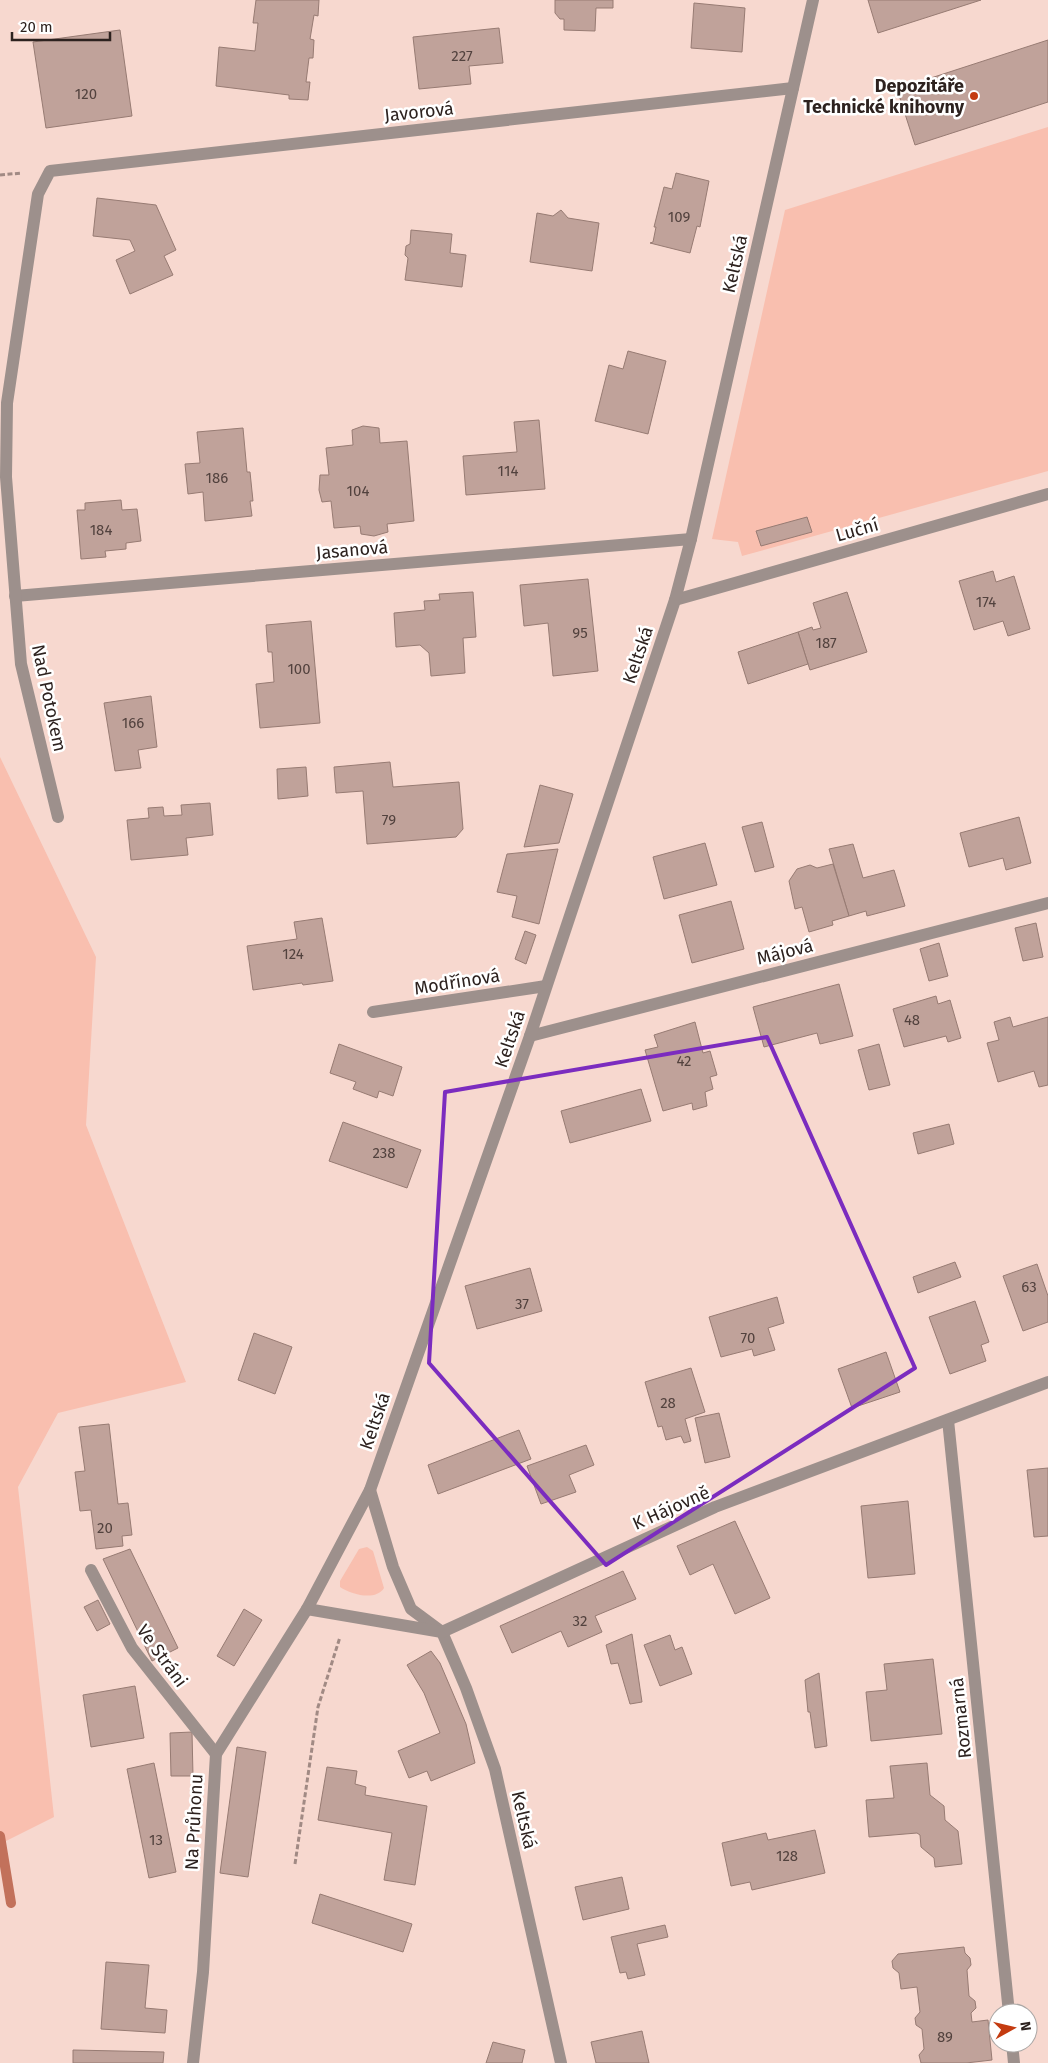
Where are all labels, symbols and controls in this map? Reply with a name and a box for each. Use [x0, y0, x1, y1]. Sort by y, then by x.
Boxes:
scale bar [12, 10, 110, 42]
text: 20 m [20, 18, 53, 36]
house number: 227 [451, 47, 473, 65]
place label: Depozitáře Technické knihovny [803, 75, 965, 118]
house number: 120 [75, 85, 97, 103]
marker: Depozitáře Technické knihovny [968, 90, 980, 102]
street label: Javorová [383, 97, 455, 127]
house number: 109 [668, 208, 690, 226]
street label: Keltská [718, 233, 752, 295]
house number: 114 [498, 462, 518, 480]
house number: 186 [206, 469, 228, 487]
house number: 104 [347, 482, 369, 500]
street label: Luční [833, 513, 881, 547]
house number: 184 [90, 521, 112, 539]
street label: Jasanová [315, 536, 389, 564]
house number: 174 [976, 593, 996, 611]
street label: Keltská [618, 623, 658, 687]
house number: 95 [572, 624, 588, 642]
house number: 187 [815, 634, 837, 652]
street label: Nad Potokem [27, 642, 71, 754]
house number: 100 [287, 660, 311, 678]
house number: 166 [122, 714, 144, 732]
house number: 79 [382, 811, 396, 829]
street label: Májová [754, 934, 816, 970]
house number: 124 [282, 945, 304, 963]
street label: Modřínová [412, 964, 502, 1000]
street label: Keltská [490, 1007, 530, 1071]
house number: 48 [904, 1011, 920, 1029]
house number: 42 [676, 1052, 692, 1070]
house number: 238 [372, 1144, 396, 1162]
house number: 63 [1021, 1278, 1037, 1296]
house number: 37 [515, 1295, 529, 1313]
house number: 70 [741, 1329, 755, 1347]
street label: Keltská [355, 1389, 395, 1453]
house number: 28 [660, 1394, 676, 1412]
street label: K Hájovně [629, 1481, 713, 1535]
house number: 20 [97, 1519, 113, 1537]
house number: 32 [573, 1612, 587, 1630]
street label: Ve Stráni [132, 1620, 192, 1692]
street label: Rozmarná [946, 1676, 976, 1760]
street label: Na Průhonu [180, 1773, 208, 1871]
street label: Keltská [507, 1789, 541, 1851]
house number: 13 [149, 1831, 163, 1849]
house number: 128 [776, 1847, 798, 1865]
north arrow [988, 2003, 1038, 2053]
text: N [1016, 2020, 1034, 2032]
house number: 89 [937, 2028, 953, 2046]

